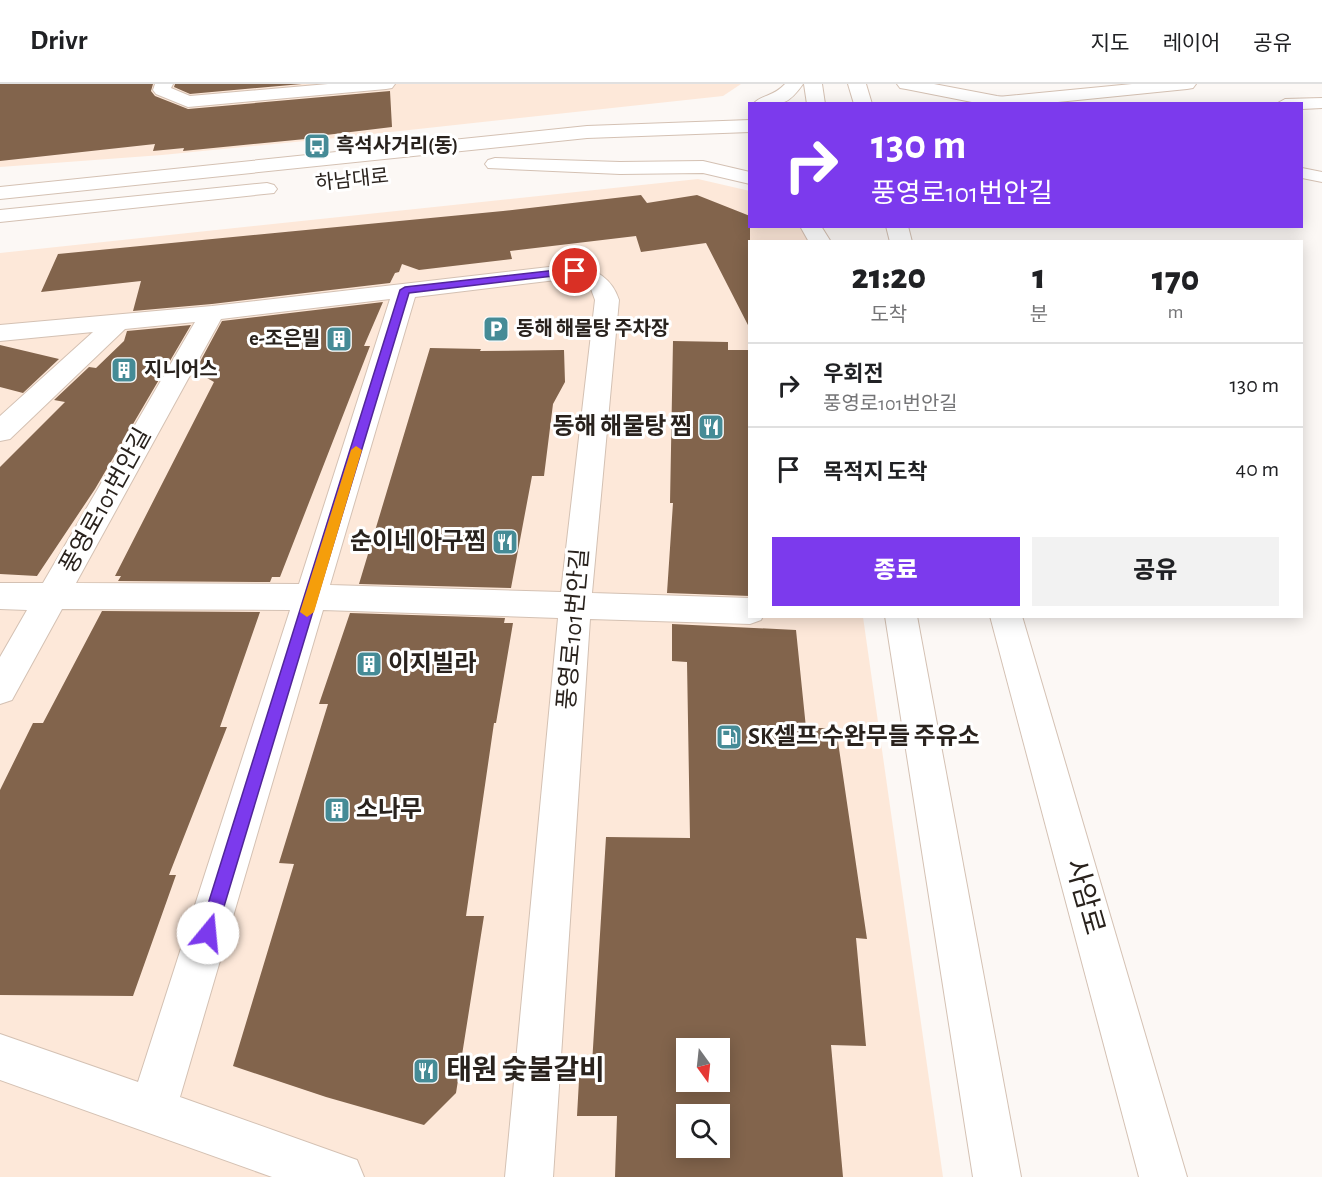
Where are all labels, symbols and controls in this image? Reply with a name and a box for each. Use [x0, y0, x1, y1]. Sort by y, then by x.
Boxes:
text: Drivr [30, 27, 87, 55]
text: 지도 [1091, 33, 1129, 54]
text: 레이어 [1162, 33, 1220, 54]
text: 공유 [1253, 33, 1292, 54]
text: 130 m [871, 124, 966, 166]
icon: right [772, 126, 850, 204]
bus stop icon: 흑석사거리(동) [302, 131, 332, 161]
place label: 흑석사거리(동) [336, 135, 458, 156]
street label: 하남대로 [314, 165, 390, 194]
text: 풍영로101번안길 [871, 180, 1053, 207]
pin [549, 245, 600, 296]
icon: arrive [558, 254, 591, 287]
text: 21:20 [852, 259, 926, 295]
text: 1 [1032, 259, 1046, 295]
text: 170 [1152, 261, 1199, 297]
text: m [1168, 302, 1184, 322]
text: 도착 [870, 305, 907, 325]
text: 분 [1030, 305, 1048, 325]
parking icon: 동해 해물탕 주차장 [481, 314, 511, 344]
place label: 동해 해물탕 주차장 [516, 318, 669, 339]
building icon: e-조은빌 [324, 324, 354, 354]
place label: e-조은빌 [249, 328, 320, 349]
building icon: 지니어스 [109, 355, 139, 385]
place label: 지니어스 [144, 359, 218, 380]
text: 우회전 [823, 363, 884, 385]
icon: right [772, 369, 805, 402]
text: 130 m [1230, 374, 1279, 396]
text: 풍영로101번안길 [823, 394, 958, 414]
restaurant icon: 동해 해물탕 찜 [696, 412, 726, 442]
place label: 동해 해물탕 찜 [552, 413, 692, 439]
street label: 풍영로101번안길 [55, 424, 156, 578]
icon: arrive [772, 453, 805, 486]
text: 40 m [1236, 458, 1279, 480]
text: 목적지 도착 [823, 461, 928, 483]
restaurant icon: 순이네 아구찜 [490, 527, 520, 557]
place label: 순이네 아구찜 [350, 528, 486, 554]
button: 종료 [772, 537, 1020, 606]
button: 공유 [1032, 537, 1279, 606]
street label: 풍영로101번안길 [554, 547, 593, 711]
building icon: 이지빌라 [354, 649, 384, 679]
place label: 이지빌라 [388, 650, 476, 676]
fuel station icon: SK셀프 수완무들 주유소 [714, 722, 744, 752]
place label: SK셀프 수완무들 주유소 [748, 723, 980, 749]
building icon: 소나무 [322, 795, 352, 825]
place label: 소나무 [356, 796, 422, 822]
street label: 사암로 [1060, 855, 1110, 938]
position arrow [176, 901, 240, 965]
north arrow [676, 1038, 730, 1092]
map controls [676, 1038, 730, 1158]
place label: 태원 숯불갈비 [446, 1055, 605, 1085]
restaurant icon: 태원 숯불갈비 [411, 1056, 441, 1086]
button: search [676, 1104, 730, 1158]

